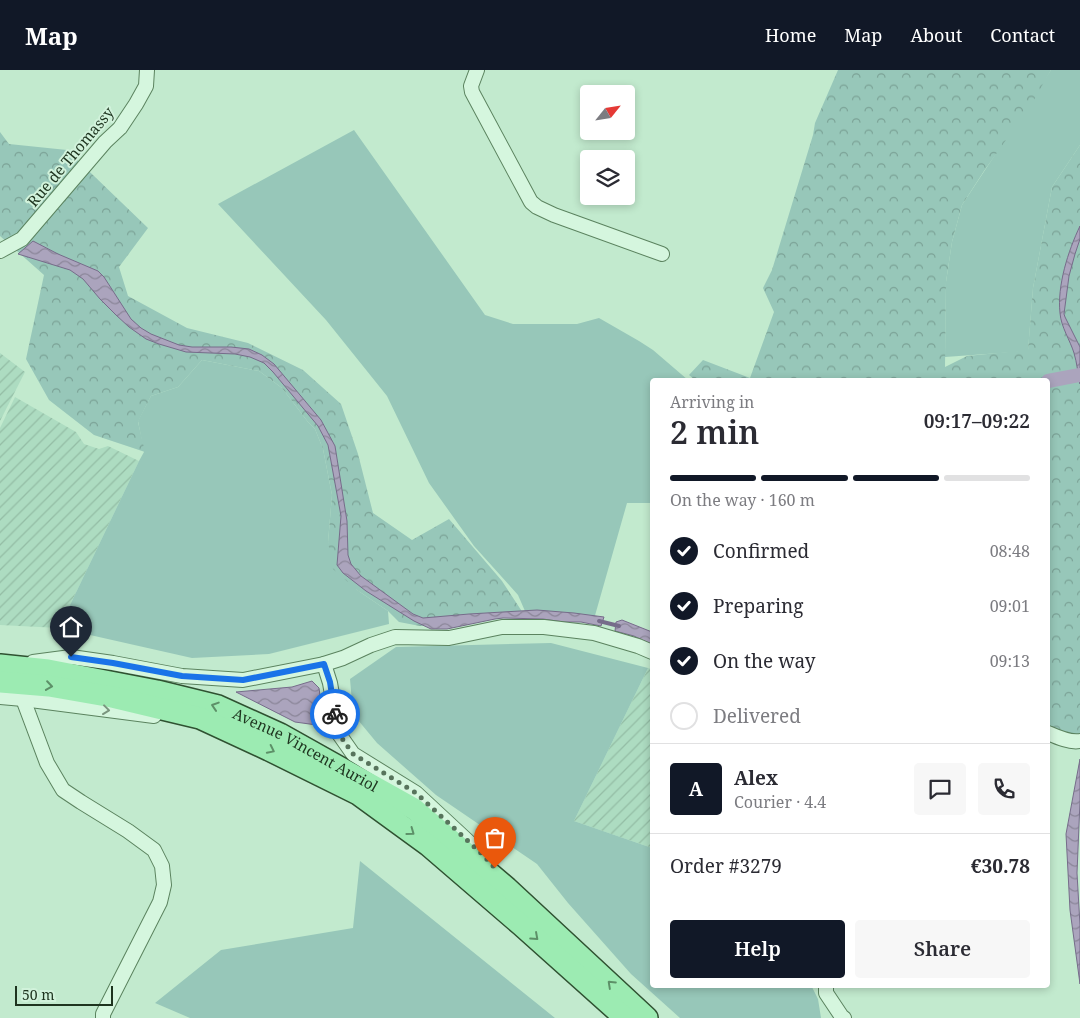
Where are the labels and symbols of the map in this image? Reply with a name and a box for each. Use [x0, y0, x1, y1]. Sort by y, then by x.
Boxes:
north arrow [580, 85, 635, 140]
street label: Rue de Thomassy [23, 102, 118, 210]
pin [50, 606, 92, 657]
one-way arrow [44, 681, 53, 691]
courier [310, 689, 360, 739]
one-way arrow [211, 702, 220, 712]
street label: Avenue Vincent Auriol [230, 703, 382, 796]
one-way arrow [102, 704, 110, 715]
one-way arrow [265, 744, 274, 754]
pin [474, 817, 516, 868]
one-way arrow [405, 826, 414, 835]
one-way arrow [529, 931, 538, 940]
one-way arrow [608, 981, 617, 990]
scale bar [15, 983, 112, 1006]

